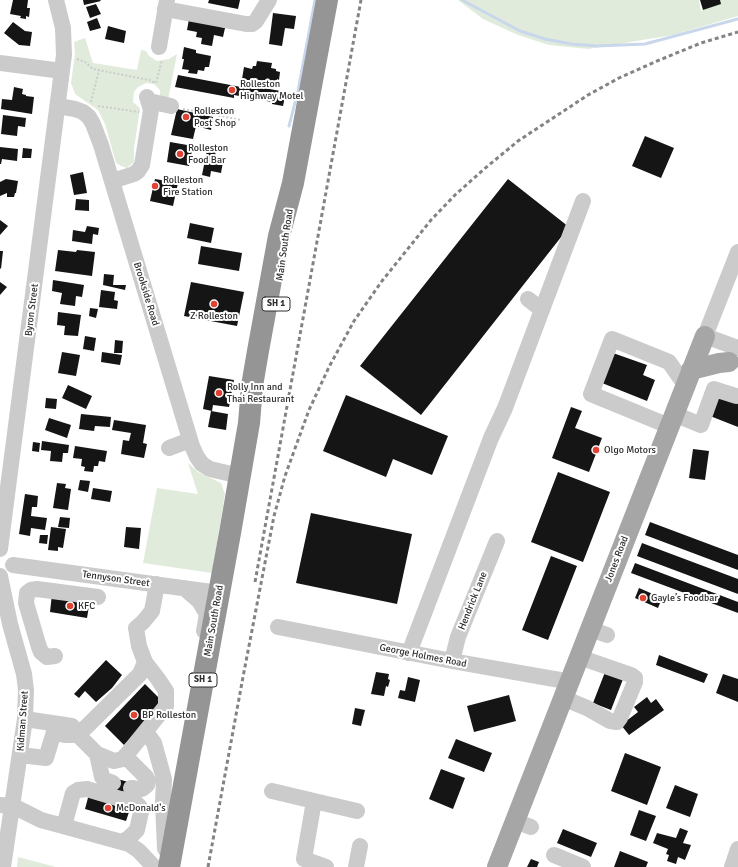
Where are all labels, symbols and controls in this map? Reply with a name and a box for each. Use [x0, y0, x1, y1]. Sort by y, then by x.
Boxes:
place label: Rolleston Highway Motel [240, 78, 304, 102]
marker: Rolleston Highway Motel [227, 85, 237, 95]
place label: Rolleston Post Shop [194, 105, 236, 128]
marker: Rolleston Post Shop [181, 112, 191, 122]
place label: Rolleston Food Bar [188, 142, 228, 166]
marker: Rolleston Food Bar [175, 149, 185, 159]
place label: Rolleston Fire Station [163, 174, 213, 198]
marker: Rolleston Fire Station [150, 181, 160, 191]
street label: Main South Road [274, 208, 296, 282]
street label: Brookside Road [131, 261, 161, 327]
street label: Byron Street [23, 283, 41, 337]
road number: SH 1 [262, 297, 290, 311]
marker: Z Rolleston [209, 299, 219, 309]
place label: Z Rolleston [190, 310, 238, 322]
place label: Rolly Inn and Thai Restaurant [227, 381, 294, 404]
marker: Rolly Inn and Thai Restaurant [214, 388, 224, 398]
place label: Olgo Motors [604, 444, 656, 456]
marker: Olgo Motors [591, 445, 601, 455]
street label: Jones Road [603, 534, 631, 584]
street label: Tennyson Street [82, 568, 150, 590]
street label: Hendrick Lane [456, 570, 490, 632]
street label: Main South Road [202, 584, 226, 658]
place label: Gayle’s Foodbar [651, 592, 718, 604]
marker: Gayle’s Foodbar [638, 593, 648, 603]
place label: KFC [78, 600, 95, 612]
marker: KFC [65, 601, 75, 611]
street label: George Holmes Road [378, 642, 468, 670]
road number: SH 1 [189, 673, 217, 687]
street label: Kidman Street [15, 690, 31, 752]
place label: BP Rolleston [142, 709, 196, 721]
marker: BP Rolleston [129, 710, 139, 720]
place label: McDonald's [116, 802, 166, 814]
marker: McDonald's [103, 803, 113, 813]

